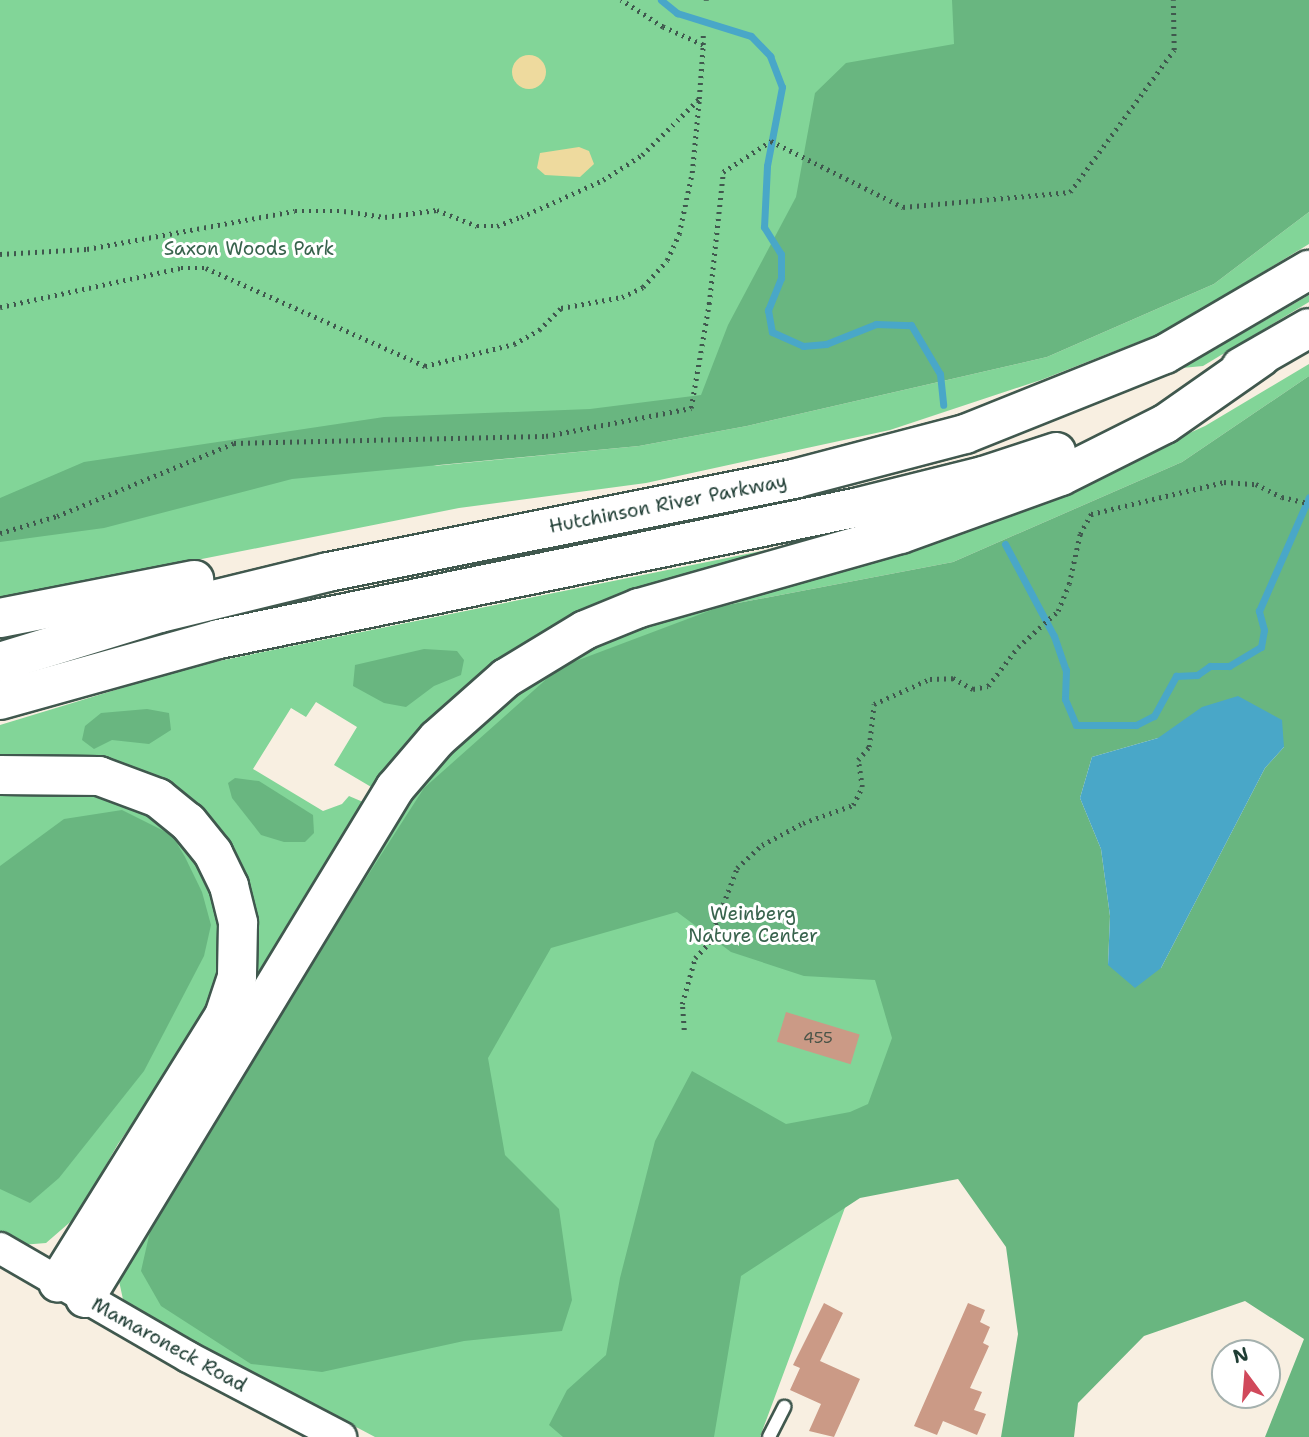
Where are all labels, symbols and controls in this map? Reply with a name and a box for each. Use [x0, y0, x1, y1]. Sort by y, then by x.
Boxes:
park label: Saxon Woods Park [164, 238, 334, 260]
street label: Hutchinson River Parkway [547, 470, 789, 538]
park label: Weinberg Nature Center [688, 903, 818, 947]
house number: 455 [803, 1028, 833, 1048]
street label: Mamaroneck Road [87, 1293, 251, 1397]
north arrow [1211, 1339, 1281, 1409]
text: N [1230, 1341, 1251, 1369]

